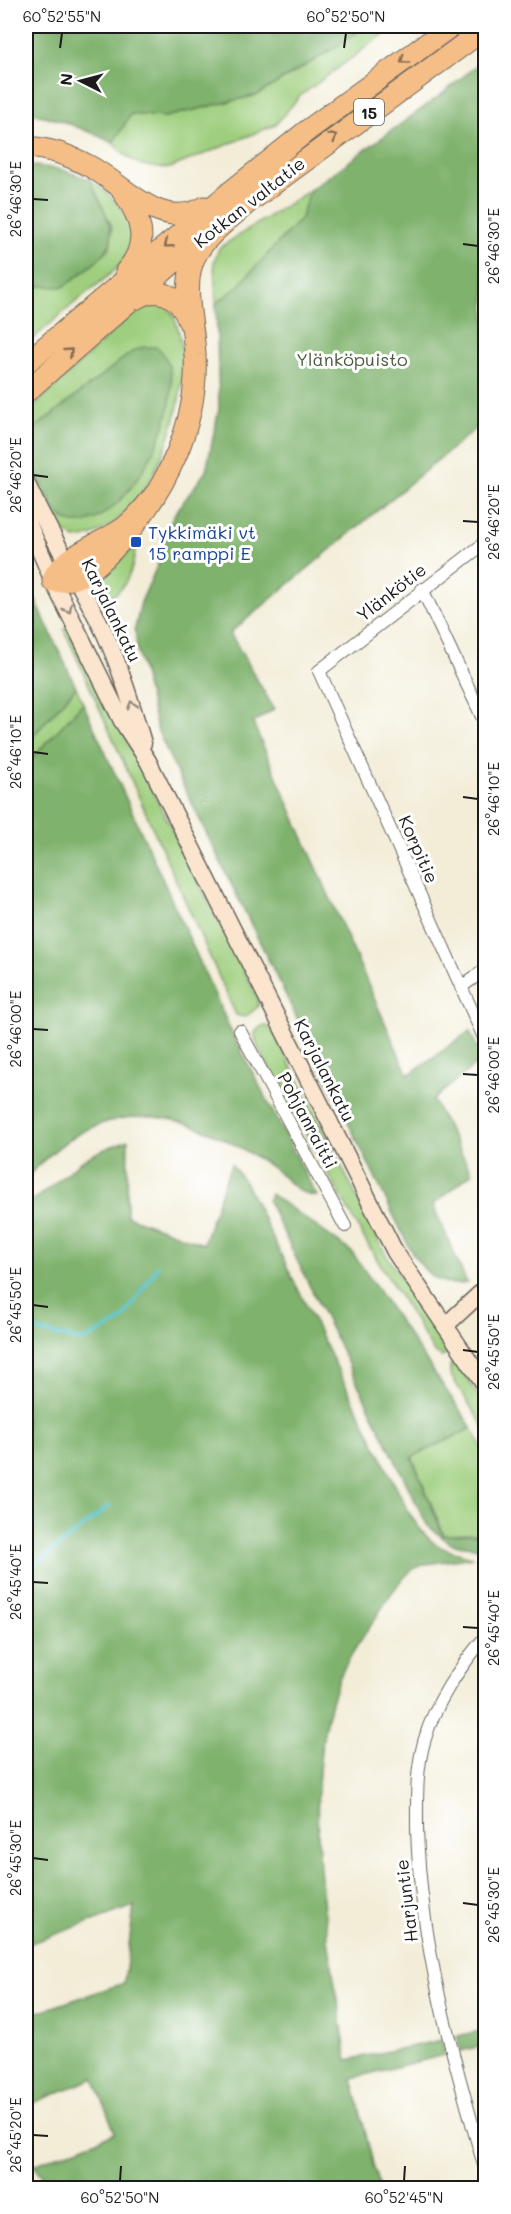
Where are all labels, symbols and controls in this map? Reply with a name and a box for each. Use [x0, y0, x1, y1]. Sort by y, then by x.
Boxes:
text: 60°52'55"N [23, 6, 101, 26]
text: 60°52'50"N [307, 6, 385, 26]
north arrow [51, 51, 111, 111]
one-way arrow [399, 52, 410, 63]
text: N [55, 72, 77, 87]
road number: 15 [354, 99, 384, 125]
one-way arrow [327, 133, 338, 144]
street label: Kotkan valtatie [188, 151, 310, 253]
text: 26°46'30"E [5, 160, 25, 237]
text: 26°46'30"E [483, 207, 503, 284]
one-way arrow [163, 237, 174, 248]
park label: Ylänköpuisto [296, 347, 408, 371]
one-way arrow [62, 349, 73, 360]
text: 26°46'20"E [5, 437, 25, 513]
text: 26°46'20"E [483, 484, 503, 560]
place label: Tykkimäki vt 15 ramppi E [148, 520, 256, 565]
marker: Tykkimäki vt 15 ramppi E [129, 535, 143, 549]
street label: Karjalankatu [77, 554, 147, 666]
street label: Ylänkötie [351, 557, 431, 627]
one-way arrow [61, 603, 72, 613]
one-way arrow [126, 700, 139, 711]
text: 26°46'10"E [5, 714, 25, 789]
text: 26°46'10"E [483, 761, 503, 836]
street label: Korpitie [393, 811, 445, 887]
text: 26°46'00"E [5, 990, 25, 1067]
street label: Karjalankatu [289, 1014, 361, 1126]
text: 26°46'00"E [483, 1036, 503, 1113]
street label: Pohjanraitti [272, 1067, 344, 1173]
text: 26°45'50"E [5, 1267, 25, 1343]
text: 26°45'50"E [483, 1314, 503, 1390]
text: 26°45'40"E [5, 1544, 25, 1620]
text: 26°45'40"E [483, 1590, 503, 1666]
text: 26°45'30"E [5, 1820, 25, 1896]
street label: Harjuntie [389, 1858, 423, 1944]
text: 26°45'30"E [483, 1867, 503, 1943]
text: 26°45'20"E [5, 2097, 25, 2173]
text: 60°52'50"N [81, 2187, 159, 2207]
text: 60°52'45"N [365, 2187, 443, 2207]

